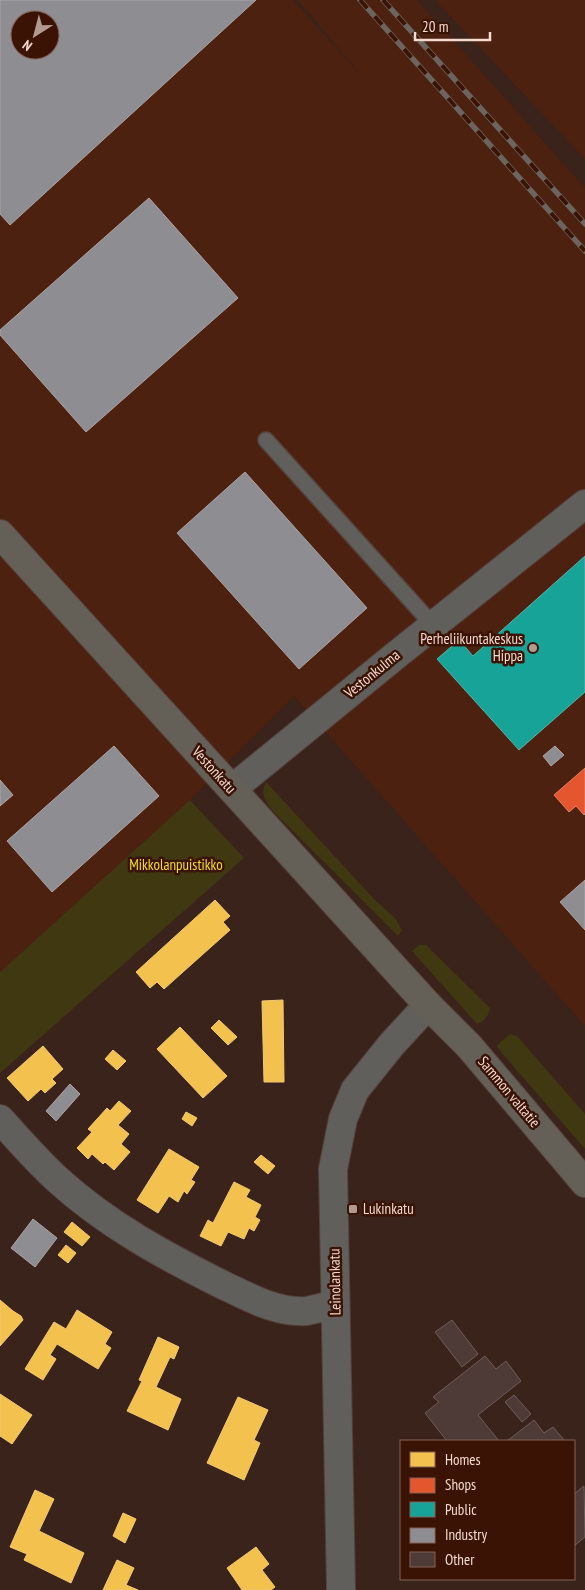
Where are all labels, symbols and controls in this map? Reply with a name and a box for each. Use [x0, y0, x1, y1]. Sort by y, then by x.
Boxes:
north arrow [10, 10, 60, 60]
scale bar [415, 10, 490, 42]
text: 20 m [422, 17, 448, 36]
text: N [19, 36, 36, 55]
place label: Perheliikuntakeskus Hippa [420, 629, 523, 665]
marker: Perheliikuntakeskus Hippa [527, 642, 539, 654]
street label: Vestonkulma [339, 645, 403, 702]
street label: Vestonkatu [188, 741, 241, 797]
park label: Mikkolanpuistikko [129, 855, 223, 874]
street label: Sammon valtatie [474, 1052, 545, 1131]
place label: Lukinkatu [363, 1199, 414, 1218]
marker: Lukinkatu [347, 1203, 359, 1215]
street label: Leinolankatu [324, 1249, 345, 1315]
legend [400, 1440, 575, 1580]
text: Homes [445, 1450, 481, 1469]
text: Shops [445, 1475, 476, 1494]
text: Public [445, 1500, 477, 1519]
text: Industry [445, 1525, 487, 1544]
text: Other [445, 1550, 475, 1569]

